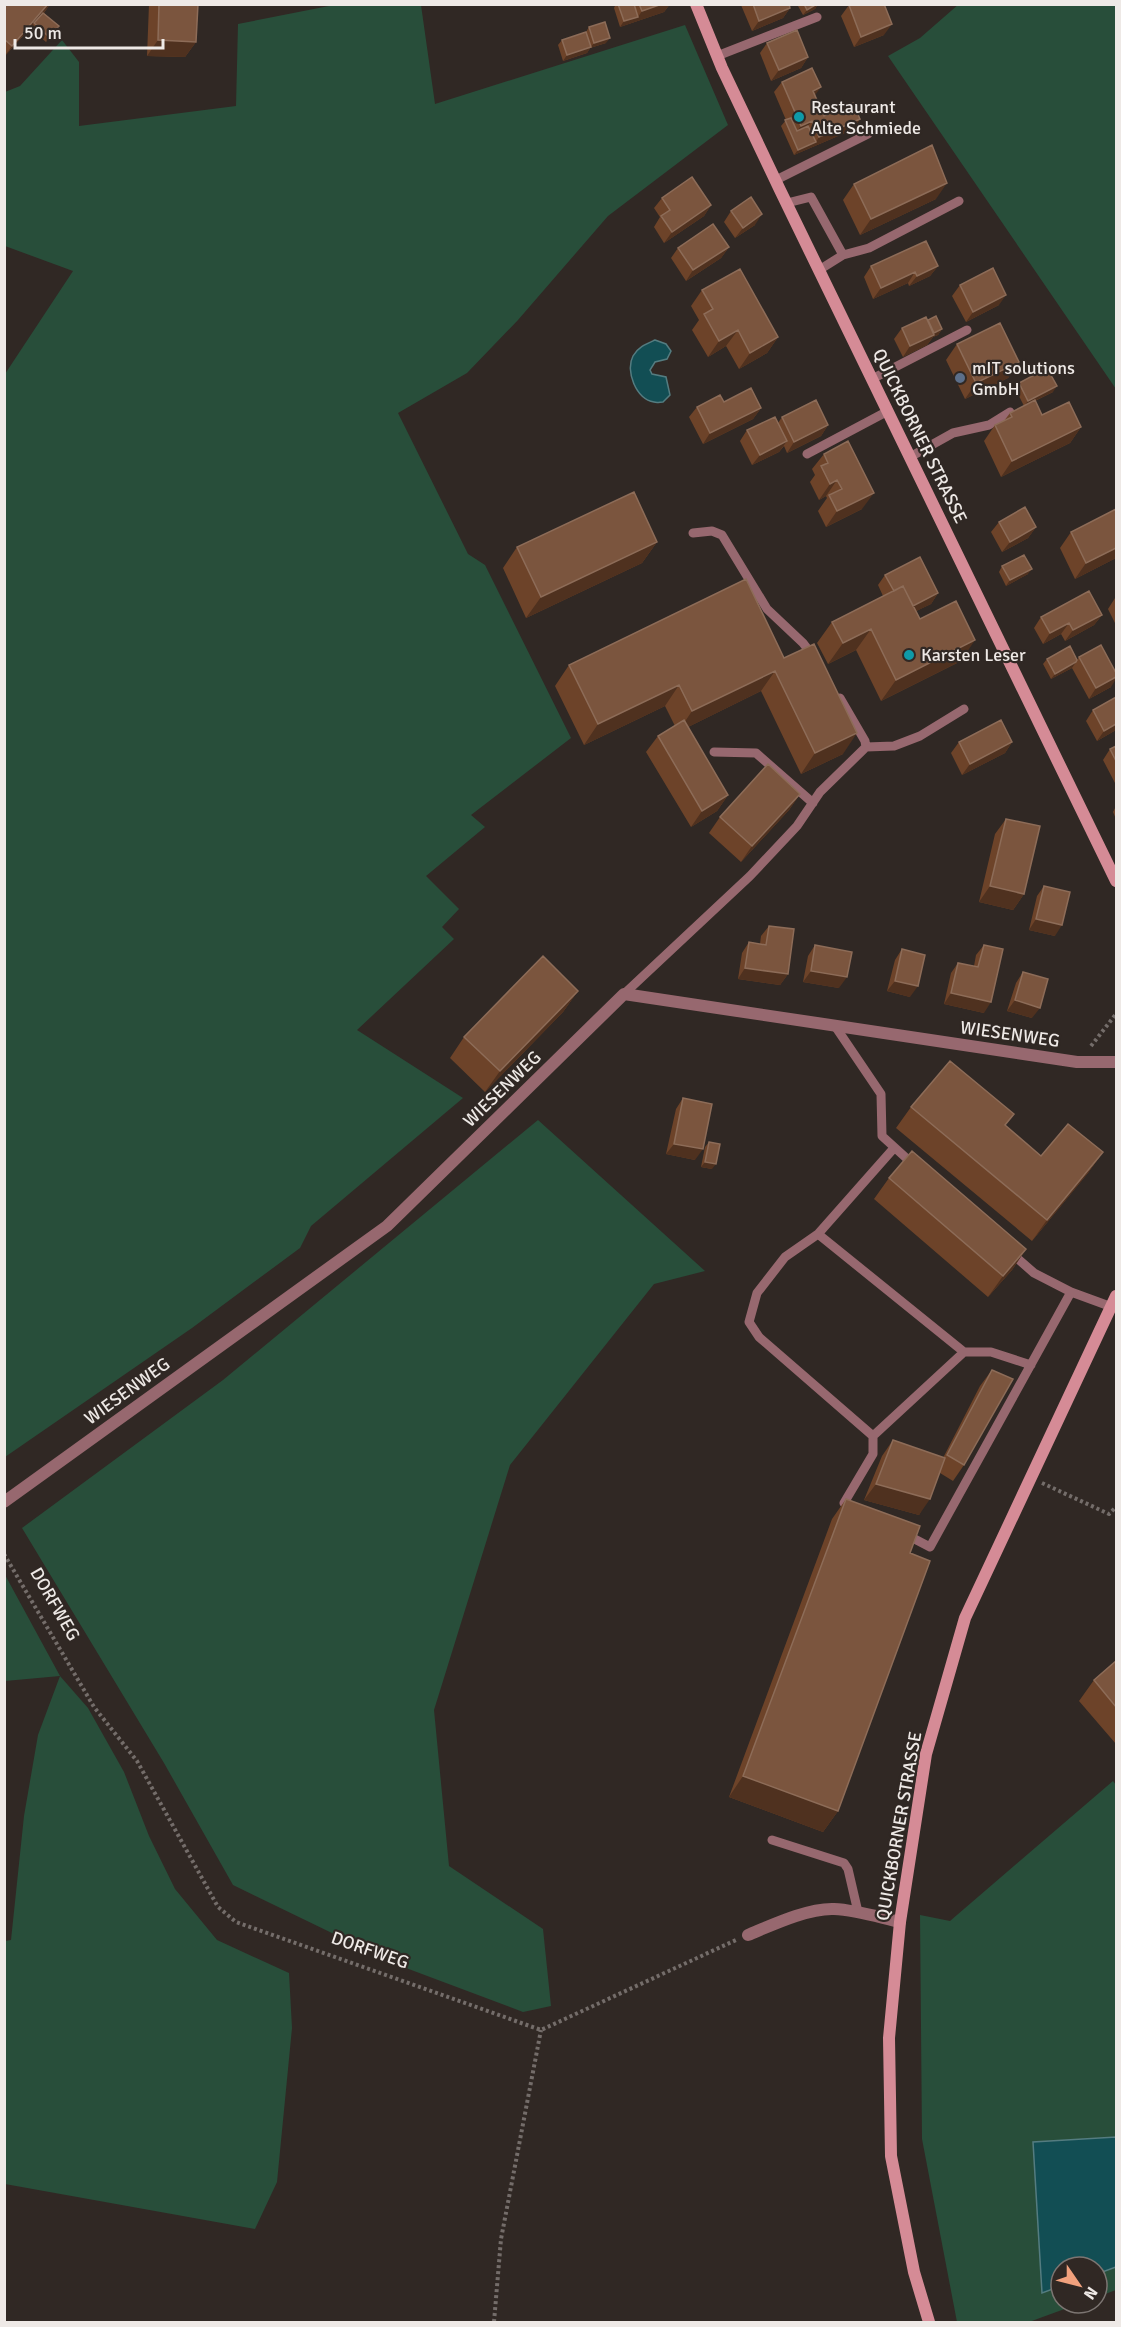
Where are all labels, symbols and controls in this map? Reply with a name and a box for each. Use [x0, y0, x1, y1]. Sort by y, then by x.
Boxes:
scale bar [15, 12, 164, 50]
text: 50 m [24, 22, 62, 44]
place label: Restaurant Alte Schmiede [811, 96, 921, 139]
marker: Restaurant Alte Schmiede [792, 110, 806, 124]
street label: QUICKBORNER STRASSE [868, 345, 972, 527]
place label: mIT solutions GmbH [972, 357, 1075, 400]
marker: mIT solutions GmbH [953, 371, 967, 385]
place label: Karsten Leser [921, 644, 1026, 666]
marker: Karsten Leser [902, 648, 916, 662]
street label: WIESENWEG [959, 1016, 1061, 1052]
street label: WIESENWEG [458, 1046, 546, 1132]
street label: WIESENWEG [80, 1353, 174, 1429]
street label: DORFWEG [25, 1564, 85, 1644]
street label: QUICKBORNER STRASSE [872, 1730, 926, 1922]
street label: DORFWEG [328, 1926, 412, 1974]
north arrow [1049, 2255, 1109, 2315]
text: N [1079, 2283, 1102, 2303]

